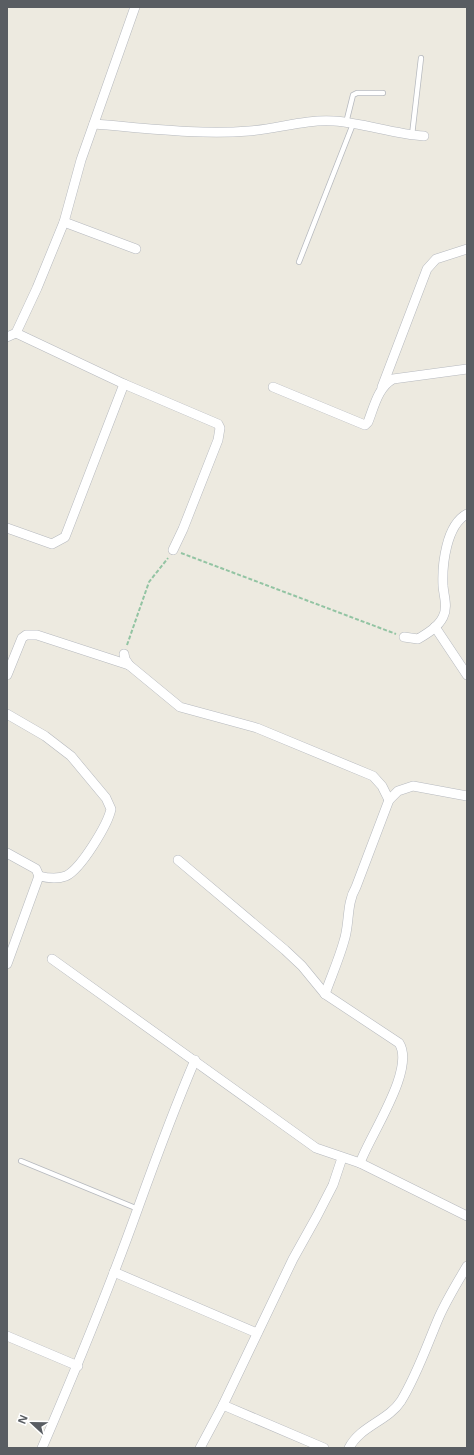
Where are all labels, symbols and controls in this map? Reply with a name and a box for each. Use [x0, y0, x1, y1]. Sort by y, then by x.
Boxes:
north arrow [12, 1403, 52, 1443]
text: N [14, 1412, 31, 1426]

